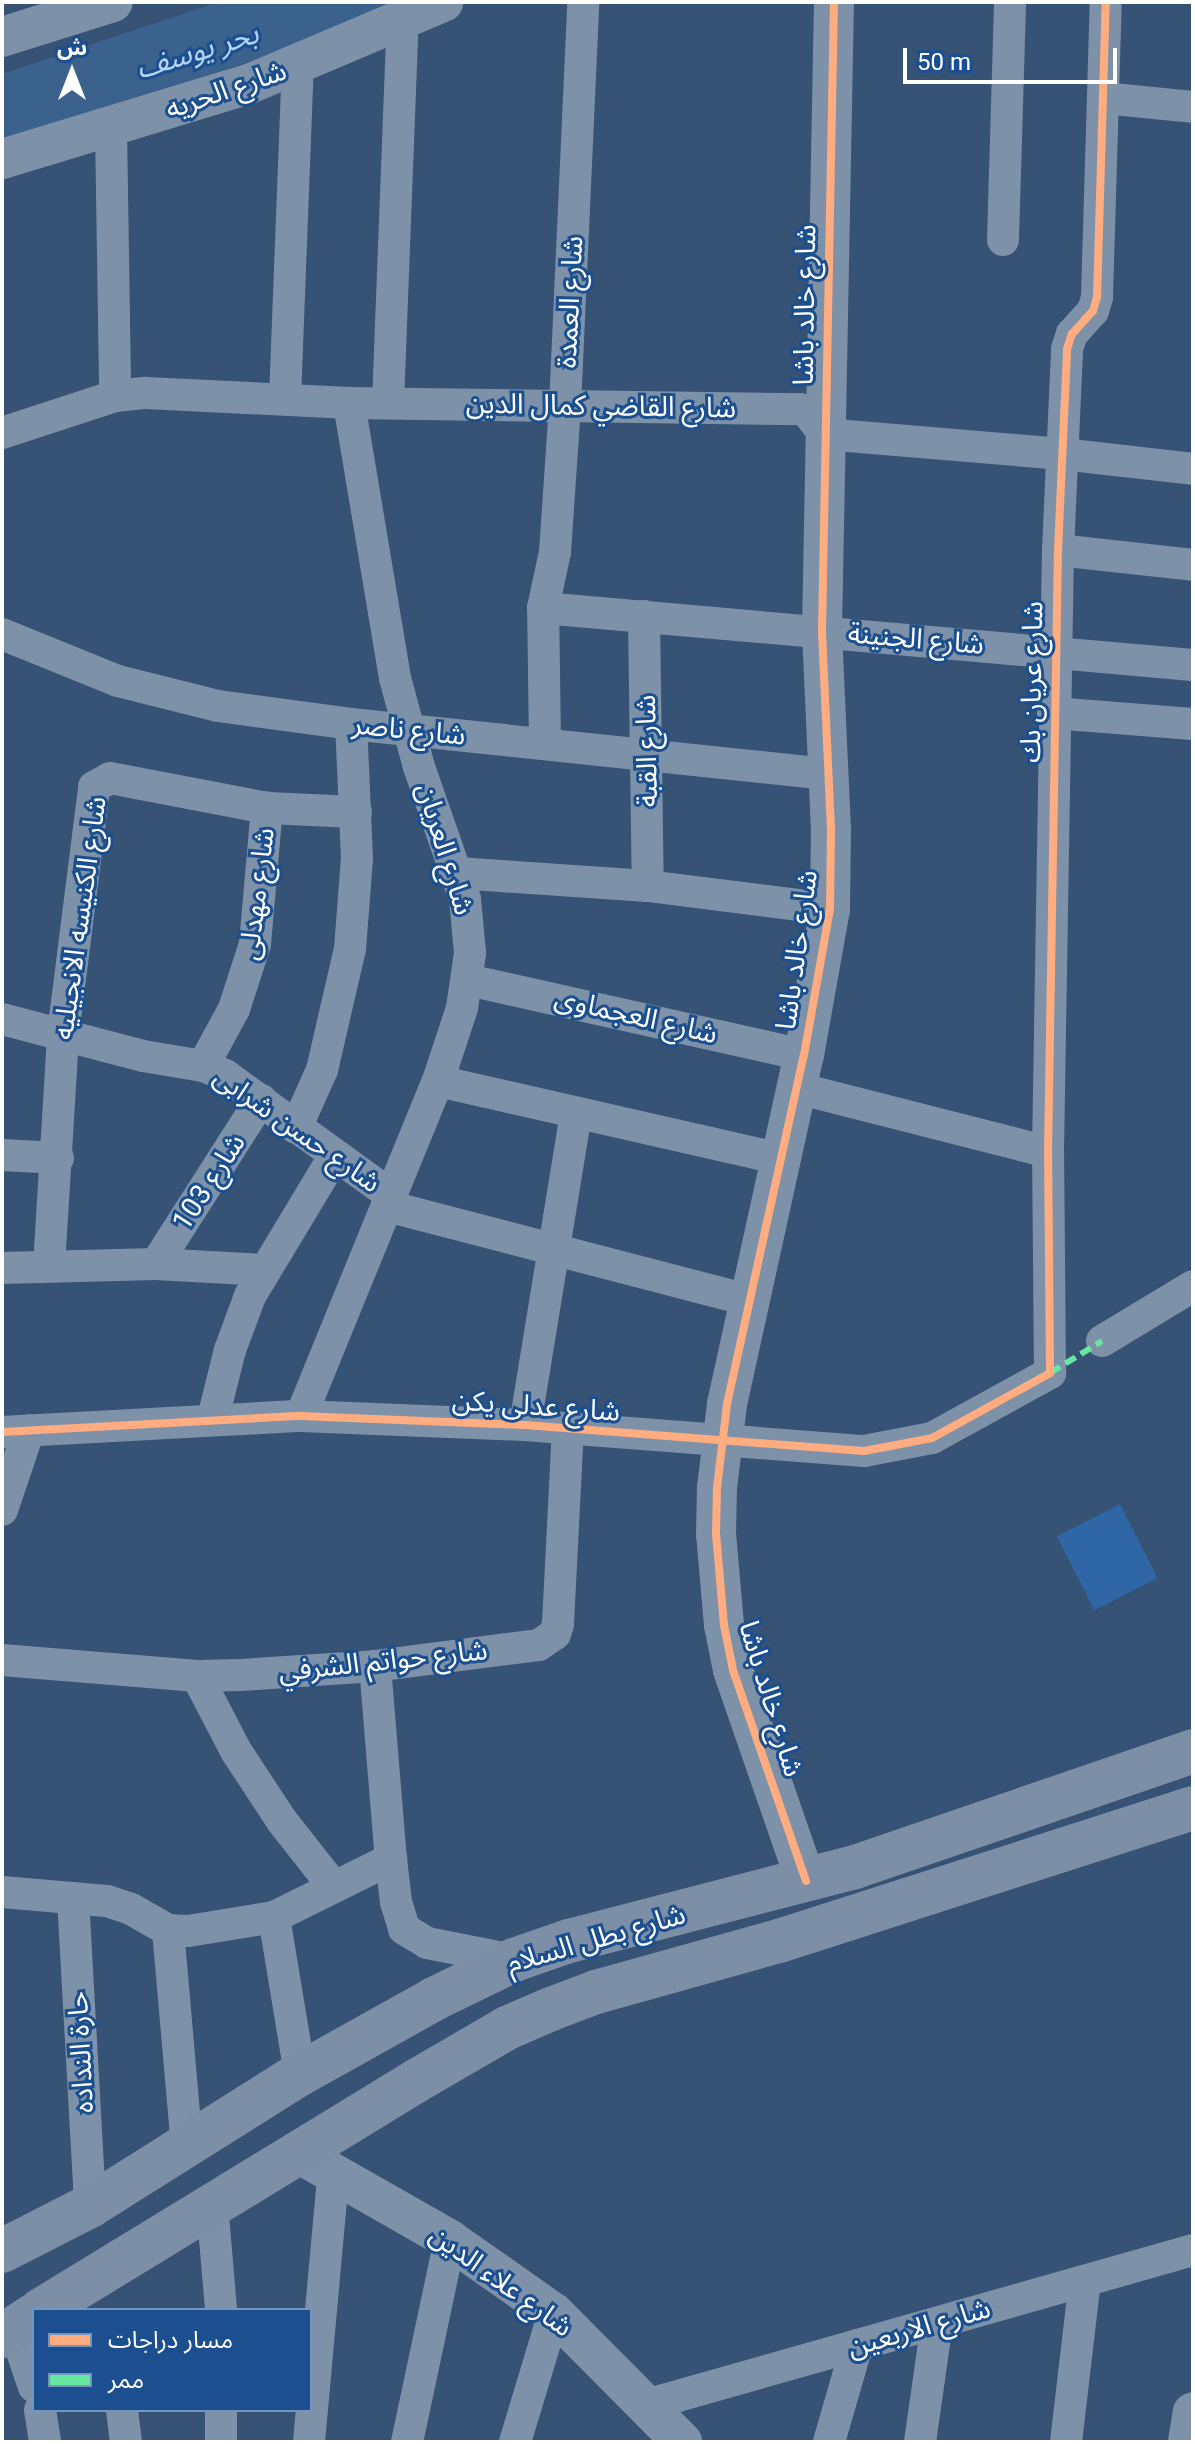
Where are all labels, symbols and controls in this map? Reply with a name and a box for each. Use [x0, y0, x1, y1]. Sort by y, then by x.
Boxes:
water label: بحر يوسف [131, 15, 263, 87]
north arrow [32, 32, 112, 112]
scale bar [907, 32, 1121, 82]
text: ش [57, 35, 87, 60]
text: 50 m [917, 48, 971, 76]
street label: شارع الحريه [161, 54, 291, 126]
street label: شارع خالد باشا [787, 224, 823, 386]
street label: شارع العمدة [550, 235, 590, 369]
street label: شارع القاضي كمال الدين [466, 387, 736, 425]
street label: شارع عريان بك [1014, 601, 1050, 763]
street label: شارع الجنينة [847, 616, 985, 662]
street label: شارع القبة [629, 694, 665, 808]
street label: شارع ناصر [351, 707, 467, 753]
street label: شارع العريان [409, 779, 481, 919]
street label: شارع الكنيسه الانجيليه [46, 794, 114, 1042]
street label: شارع مهدلى [232, 826, 282, 962]
street label: شارع خالد باشا [769, 868, 825, 1032]
street label: شارع العجماوى [551, 981, 721, 1051]
street label: شارع حسن شرابى [207, 1060, 387, 1200]
street label: شارع 103 [165, 1127, 253, 1237]
street label: شارع عدلى يكن [451, 1383, 621, 1429]
street label: شارع خالد باشا [731, 1617, 811, 1781]
street label: شارع حواتم الشرفي [277, 1633, 489, 1689]
street label: شارع بطل السلام [503, 1897, 689, 1981]
street label: حارة النداده [61, 1990, 101, 2114]
street label: شارع علاء الدين [423, 2218, 579, 2344]
street label: شارع الاربعين [844, 2292, 994, 2364]
legend [32, 2308, 312, 2412]
text: مسار دراجات [108, 2326, 233, 2354]
text: ممر [108, 2366, 144, 2394]

